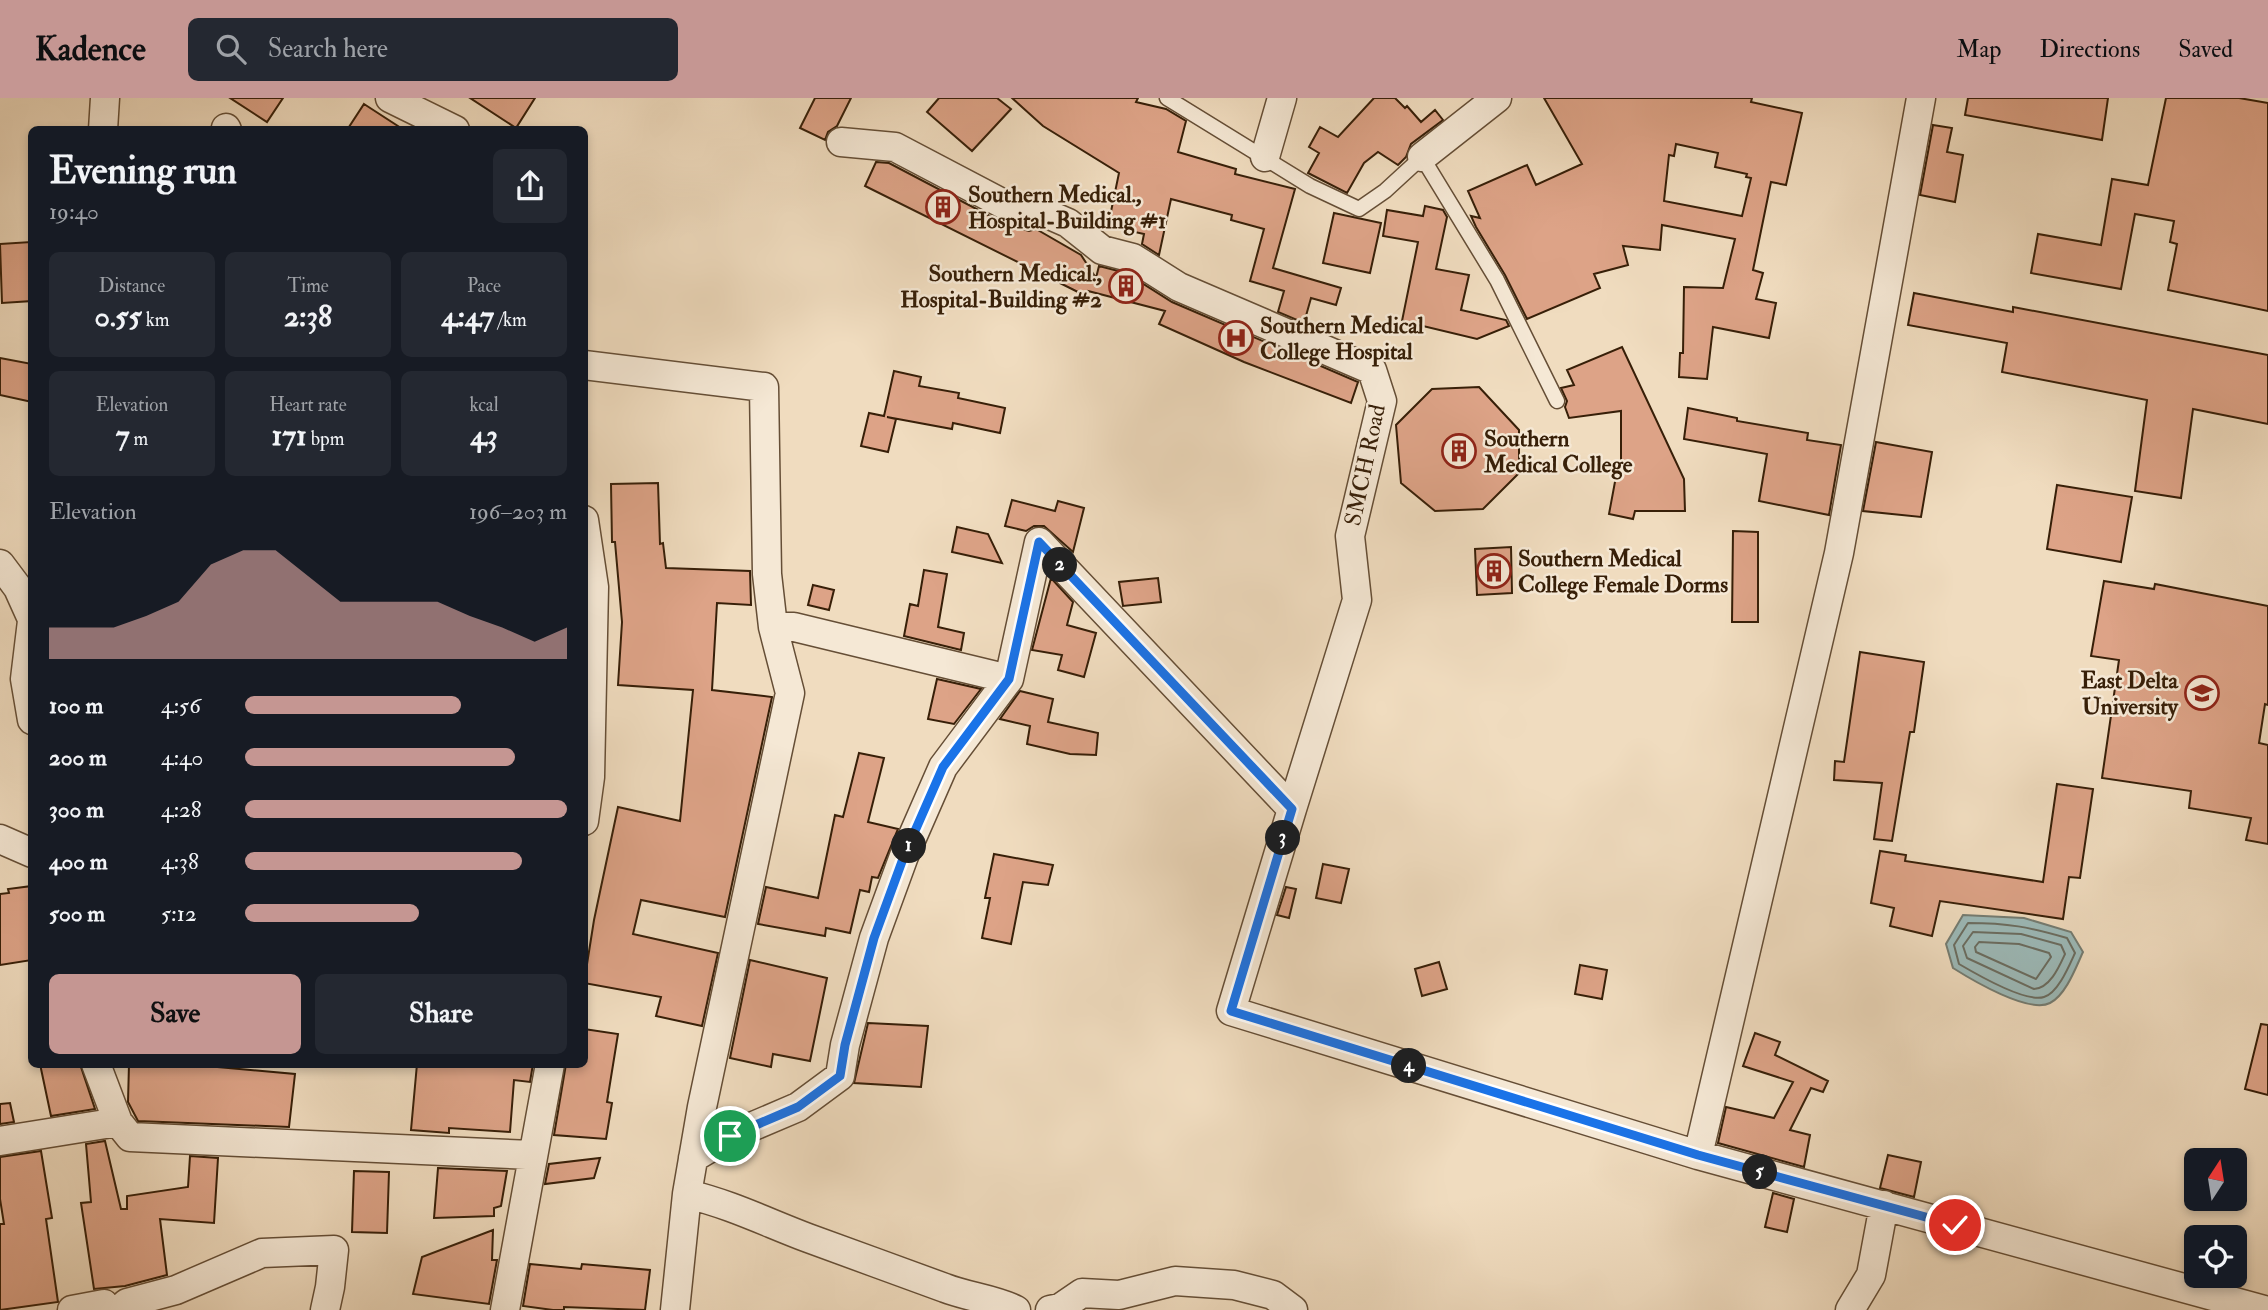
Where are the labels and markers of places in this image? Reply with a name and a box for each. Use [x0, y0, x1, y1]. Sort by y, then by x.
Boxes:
place label: Southern Medical., Hospital-Building #1 [968, 180, 1166, 236]
building icon: Southern Medical., Hospital-Building #1 [924, 188, 962, 226]
place label: Southern Medical., Hospital-Building #2 [900, 259, 1103, 315]
building icon: Southern Medical., Hospital-Building #2 [1107, 267, 1145, 305]
place label: Southern Medical College Hospital [1260, 311, 1425, 367]
hospital icon: Southern Medical College Hospital [1217, 319, 1255, 357]
place label: Southern Medical College [1483, 424, 1633, 480]
building icon: Southern Medical College [1440, 432, 1478, 470]
place label: Southern Medical College Female Dorms [1518, 544, 1728, 600]
pin: 2 [1042, 547, 1078, 582]
building icon: Southern Medical College Female Dorms [1475, 552, 1513, 590]
place label: East Delta University [2081, 666, 2180, 722]
school or university icon: East Delta University [2183, 674, 2221, 712]
pin: 3 [1266, 820, 1300, 856]
pin: 1 [892, 828, 926, 864]
pin: 4 [1392, 1048, 1426, 1084]
pin [700, 1106, 760, 1166]
pin: 5 [1742, 1154, 1778, 1190]
pin [1925, 1195, 1985, 1255]

